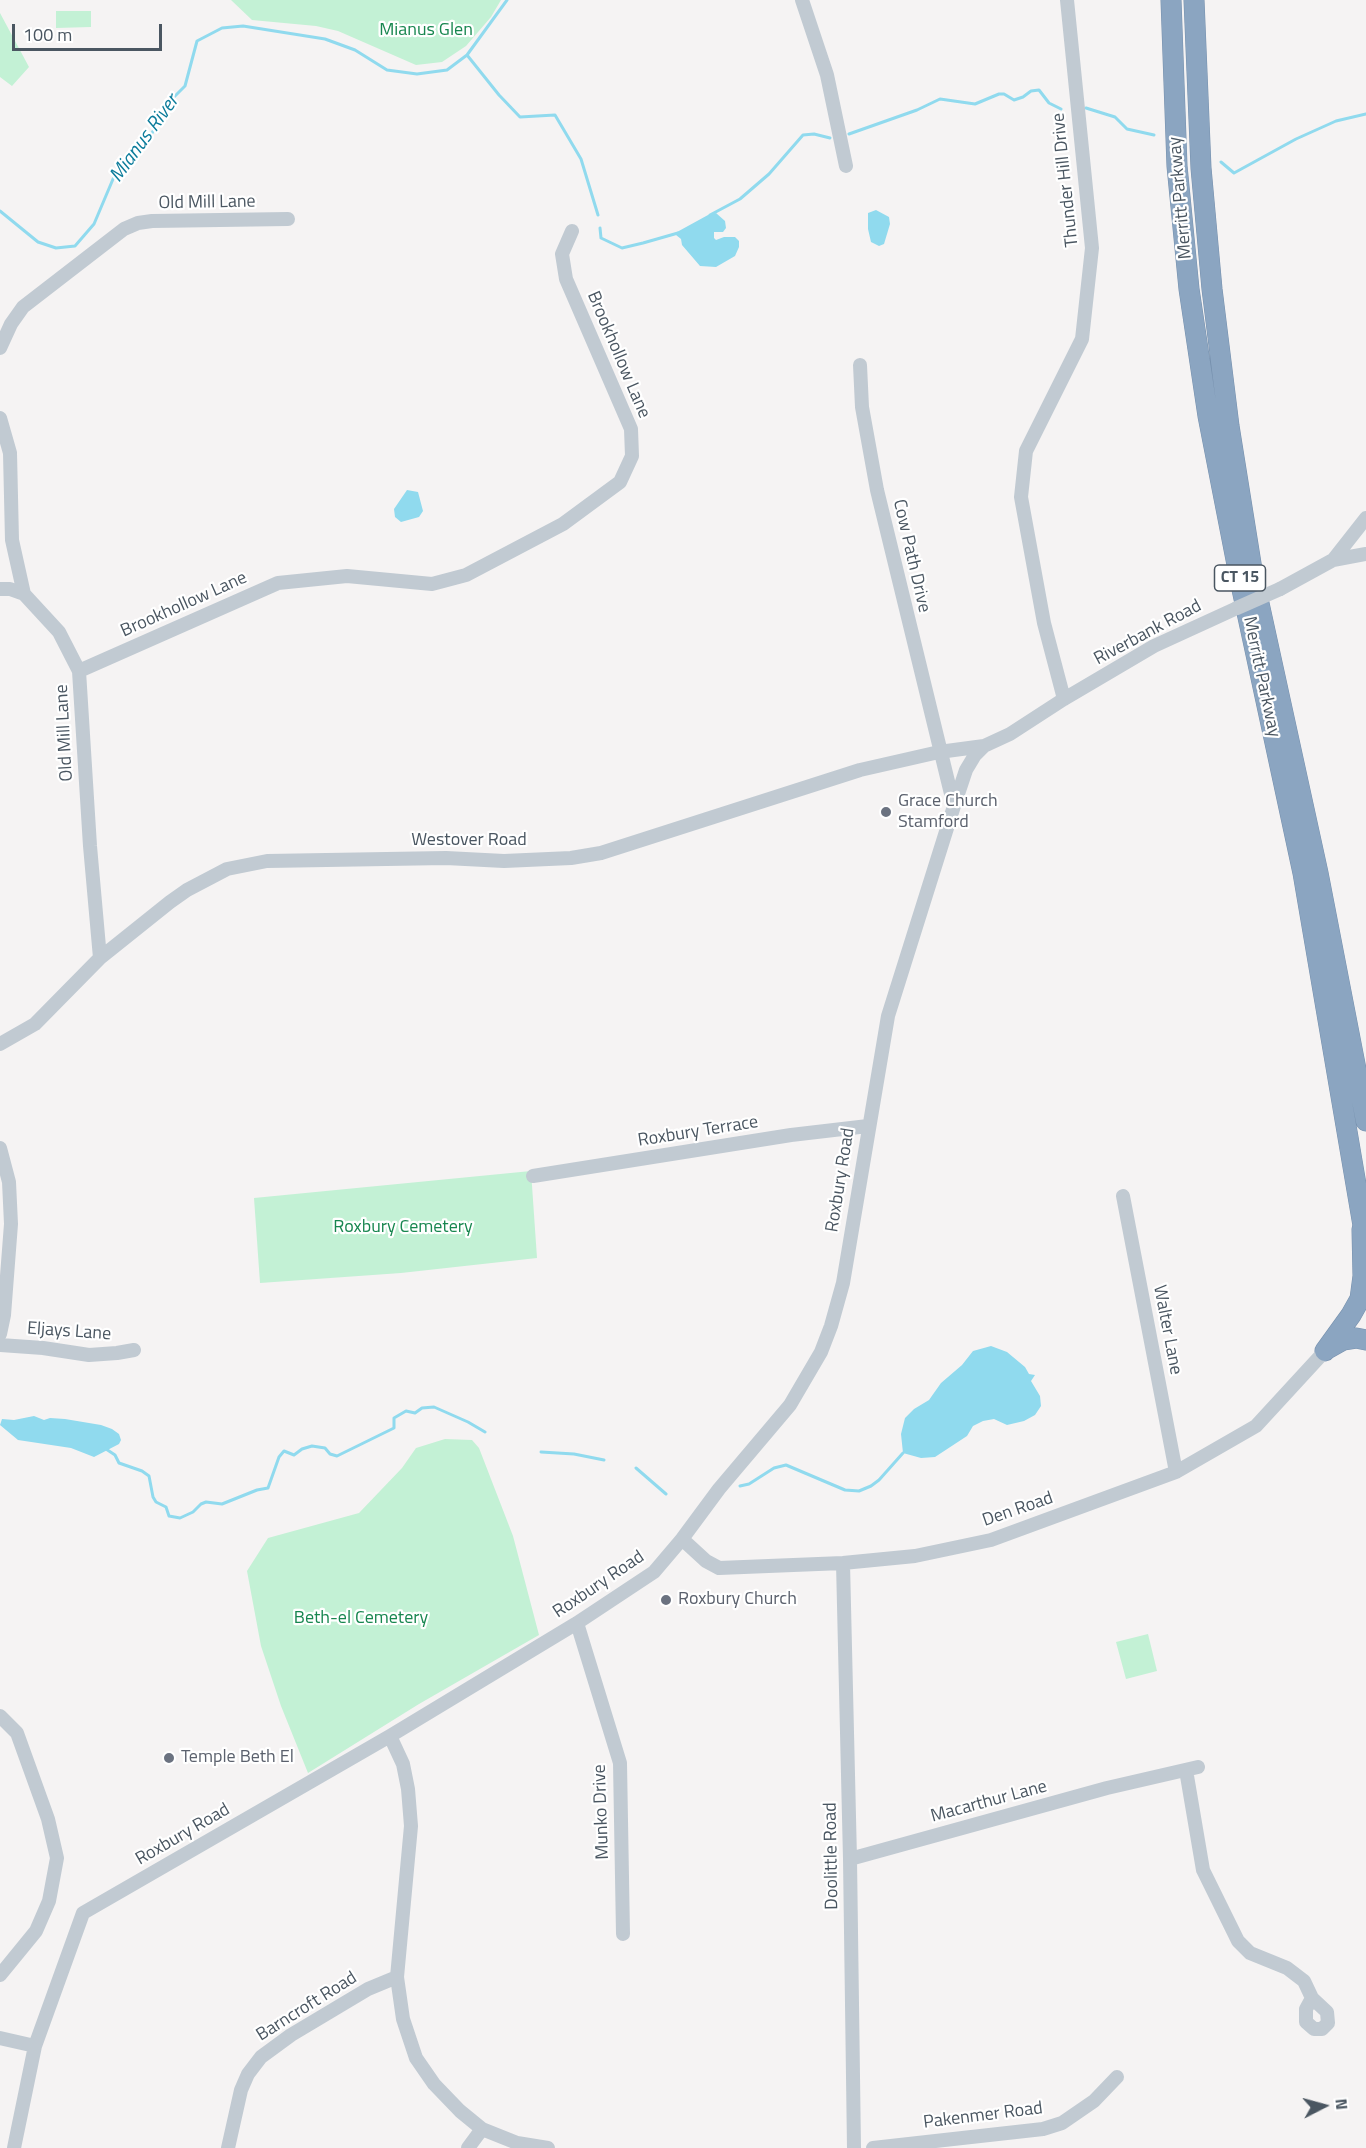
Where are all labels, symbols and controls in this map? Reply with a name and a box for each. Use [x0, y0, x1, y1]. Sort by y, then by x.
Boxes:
scale bar [15, 12, 165, 50]
park label: Mianus Glen [379, 20, 473, 42]
text: 100 m [23, 21, 72, 48]
water label: Mianus River [105, 91, 185, 187]
street label: Thunder Hill Drive [1048, 112, 1084, 248]
street label: Merritt Parkway [1165, 136, 1197, 260]
street label: Old Mill Lane [158, 191, 256, 215]
street label: Brookhollow Lane [582, 288, 654, 422]
street label: Cow Path Drive [887, 497, 935, 615]
road number: CT 15 [1214, 565, 1266, 591]
street label: Brookhollow Lane [118, 568, 250, 642]
street label: Riverbank Road [1091, 596, 1205, 670]
street label: Merritt Parkway [1238, 615, 1284, 739]
street label: Old Mill Lane [52, 684, 78, 782]
place label: Grace Church Stamford [898, 791, 998, 834]
marker: Grace Church Stamford [879, 805, 893, 819]
street label: Westover Road [411, 830, 527, 852]
street label: Roxbury Terrace [636, 1112, 760, 1152]
street label: Roxbury Road [822, 1126, 860, 1234]
park label: Roxbury Cemetery [333, 1217, 473, 1239]
street label: Walter Lane [1148, 1283, 1186, 1377]
street label: Eljays Lane [26, 1318, 112, 1346]
street label: Den Road [980, 1488, 1056, 1532]
street label: Roxbury Road [549, 1547, 649, 1623]
place label: Roxbury Church [678, 1589, 797, 1611]
marker: Roxbury Church [659, 1593, 673, 1607]
park label: Beth-el Cemetery [294, 1608, 428, 1630]
place label: Temple Beth El [181, 1747, 294, 1769]
marker: Temple Beth El [162, 1751, 176, 1765]
street label: Munko Drive [590, 1764, 614, 1860]
street label: Macarthur Lane [929, 1776, 1049, 1828]
street label: Roxbury Road [132, 1799, 234, 1871]
street label: Doolittle Road [820, 1802, 844, 1910]
street label: Barncroft Road [253, 1967, 361, 2047]
north arrow [1294, 2076, 1354, 2136]
text: N [1329, 2097, 1354, 2111]
street label: Pakenmer Road [922, 2098, 1044, 2134]

